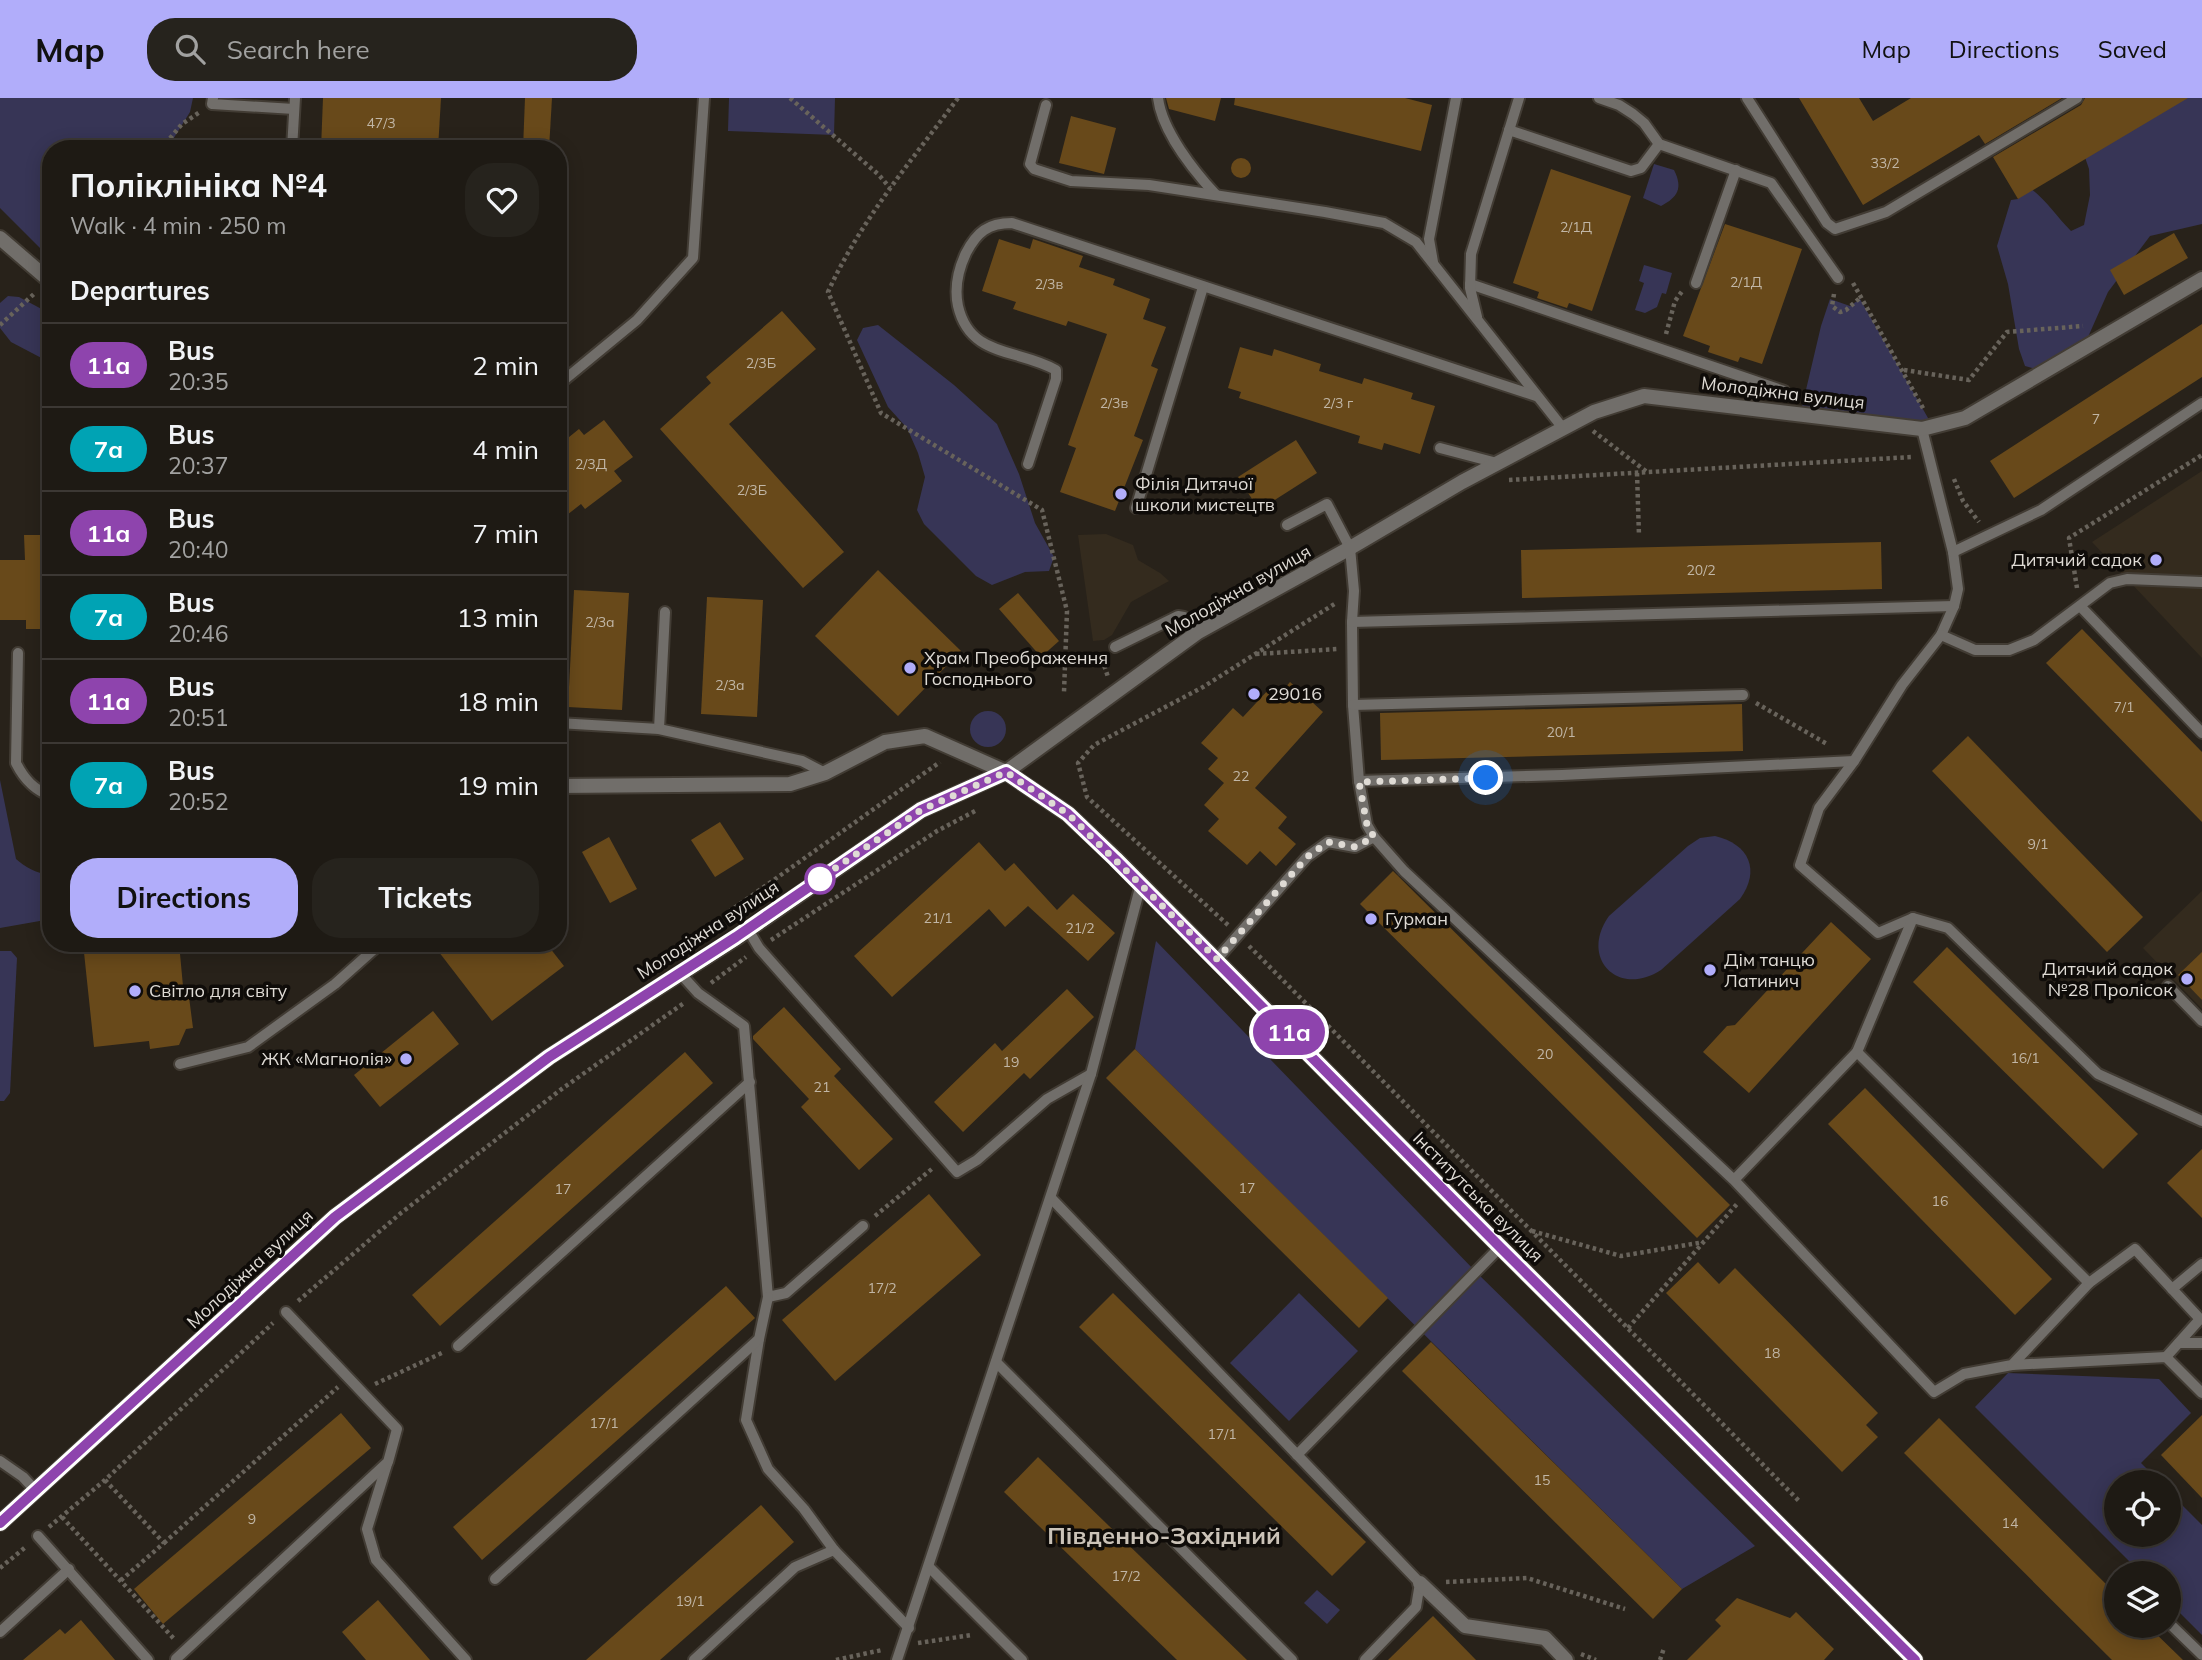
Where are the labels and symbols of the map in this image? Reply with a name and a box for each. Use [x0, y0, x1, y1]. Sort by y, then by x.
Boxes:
house number: 47/3 [366, 114, 396, 132]
house number: 33/2 [1870, 154, 1900, 172]
house number: 2/1Д [1560, 218, 1592, 236]
house number: 2/1Д [1730, 273, 1762, 291]
house number: 2/3в [1035, 275, 1063, 293]
house number: 2/3Б [746, 354, 776, 372]
street label: Молодіжна вулиця [1700, 371, 1866, 414]
house number: 2/3в [1100, 394, 1128, 412]
house number: 2/3 г [1323, 394, 1354, 412]
house number: 7 [2092, 410, 2100, 428]
house number: 2/3Д [575, 455, 607, 473]
place label: Філія Дитячої школи мистецтв [1135, 472, 1275, 516]
house number: 2/3Б [737, 481, 767, 499]
marker: Філія Дитячої школи мистецтв [1113, 486, 1129, 502]
street label: Молодіжна вулиця [1161, 539, 1315, 642]
place label: Дитячий садок [2011, 548, 2142, 571]
marker: Дитячий садок [2148, 552, 2164, 568]
house number: 20/2 [1686, 561, 1716, 579]
house number: 2/3а [585, 613, 615, 631]
place label: Храм Преображення Господнього [924, 646, 1108, 690]
marker: Храм Преображення Господнього [902, 660, 918, 676]
house number: 2/3а [715, 676, 745, 694]
place label: 29016 [1268, 682, 1322, 705]
marker: 29016 [1246, 686, 1262, 702]
house number: 7/1 [2114, 698, 2134, 716]
house number: 20/1 [1546, 723, 1576, 741]
your location [1468, 760, 1503, 795]
house number: 22 [1233, 767, 1249, 785]
house number: 9/1 [2028, 835, 2048, 853]
unlabelled marker [805, 864, 835, 894]
street label: Молодіжна вулиця [632, 875, 783, 984]
place label: Гурман [1385, 907, 1448, 930]
house number: 21/1 [923, 909, 953, 927]
marker: Гурман [1363, 911, 1379, 927]
house number: 21/2 [1065, 919, 1095, 937]
place label: Дім танцю Латинич [1724, 948, 1815, 992]
place label: Дитячий садок №28 Пролісок [2042, 957, 2173, 1001]
marker: Дім танцю Латинич [1702, 962, 1718, 978]
marker: Дитячий садок №28 Пролісок [2179, 971, 2195, 987]
place label: Світло для світу [149, 979, 288, 1002]
marker: Світло для світу [127, 983, 143, 999]
line badge: 11а [1249, 1009, 1329, 1055]
house number: 20 [1537, 1045, 1553, 1063]
place label: ЖК «Магнолія» [261, 1047, 392, 1070]
house number: 16/1 [2010, 1049, 2040, 1067]
marker: ЖК «Магнолія» [398, 1051, 414, 1067]
house number: 19 [1003, 1053, 1019, 1071]
house number: 21 [814, 1078, 830, 1096]
street label: Інститутська вулиця [1408, 1127, 1548, 1267]
house number: 17 [1239, 1179, 1255, 1197]
house number: 17 [555, 1180, 571, 1198]
house number: 16 [1932, 1192, 1948, 1210]
street label: Молодіжна вулиця [182, 1204, 318, 1333]
house number: 17/2 [867, 1279, 897, 1297]
house number: 18 [1764, 1344, 1780, 1362]
house number: 17/1 [589, 1414, 619, 1432]
house number: 17/1 [1207, 1425, 1237, 1443]
house number: 15 [1534, 1471, 1550, 1489]
house number: 9 [248, 1510, 256, 1528]
house number: 14 [2002, 1514, 2019, 1532]
district label: Південно-Західний [1047, 1520, 1281, 1550]
house number: 17/2 [1111, 1567, 1141, 1585]
house number: 19/1 [675, 1592, 705, 1610]

